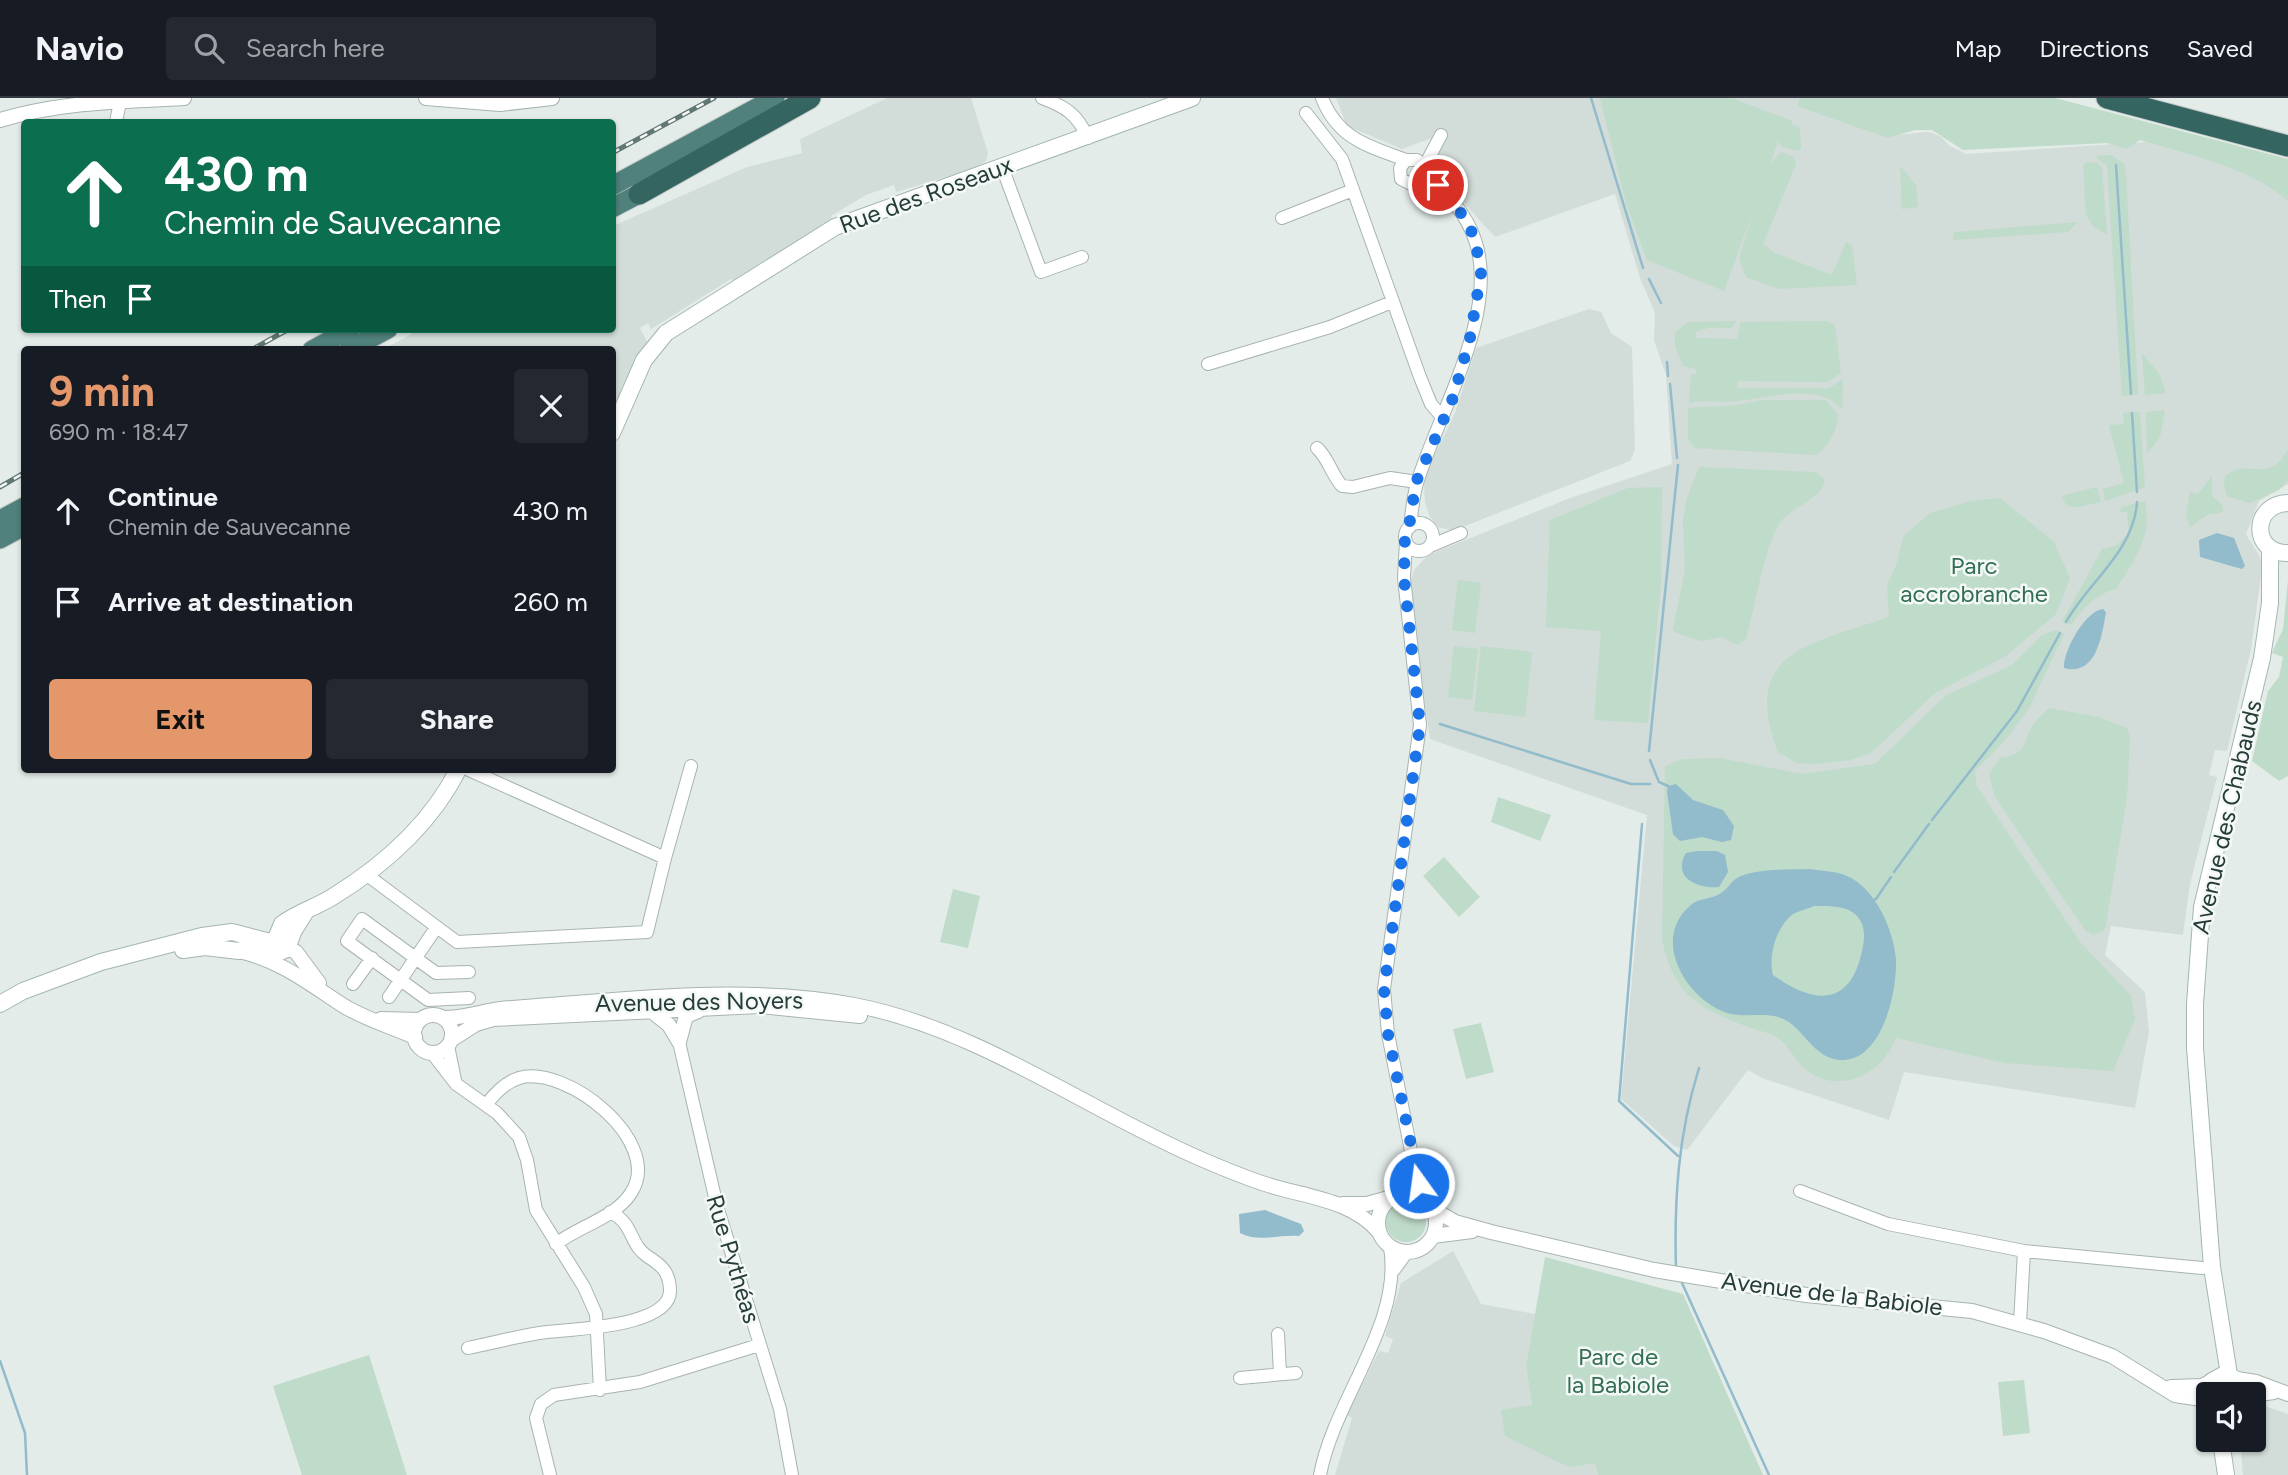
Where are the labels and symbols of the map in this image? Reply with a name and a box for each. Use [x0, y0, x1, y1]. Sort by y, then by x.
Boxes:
street label: Rue des Roseaux [835, 150, 1017, 239]
pin [1408, 155, 1468, 215]
park label: Parc accrobranche [1900, 551, 2048, 608]
street label: Avenue des Chabauds [2185, 697, 2268, 937]
street label: Avenue des Noyers [595, 985, 803, 1018]
position arrow [1382, 1146, 1456, 1220]
street label: Rue Pythéas [700, 1191, 767, 1327]
street label: Avenue de la Babiole [1720, 1266, 1944, 1321]
park label: Parc de la Babiole [1567, 1342, 1669, 1399]

